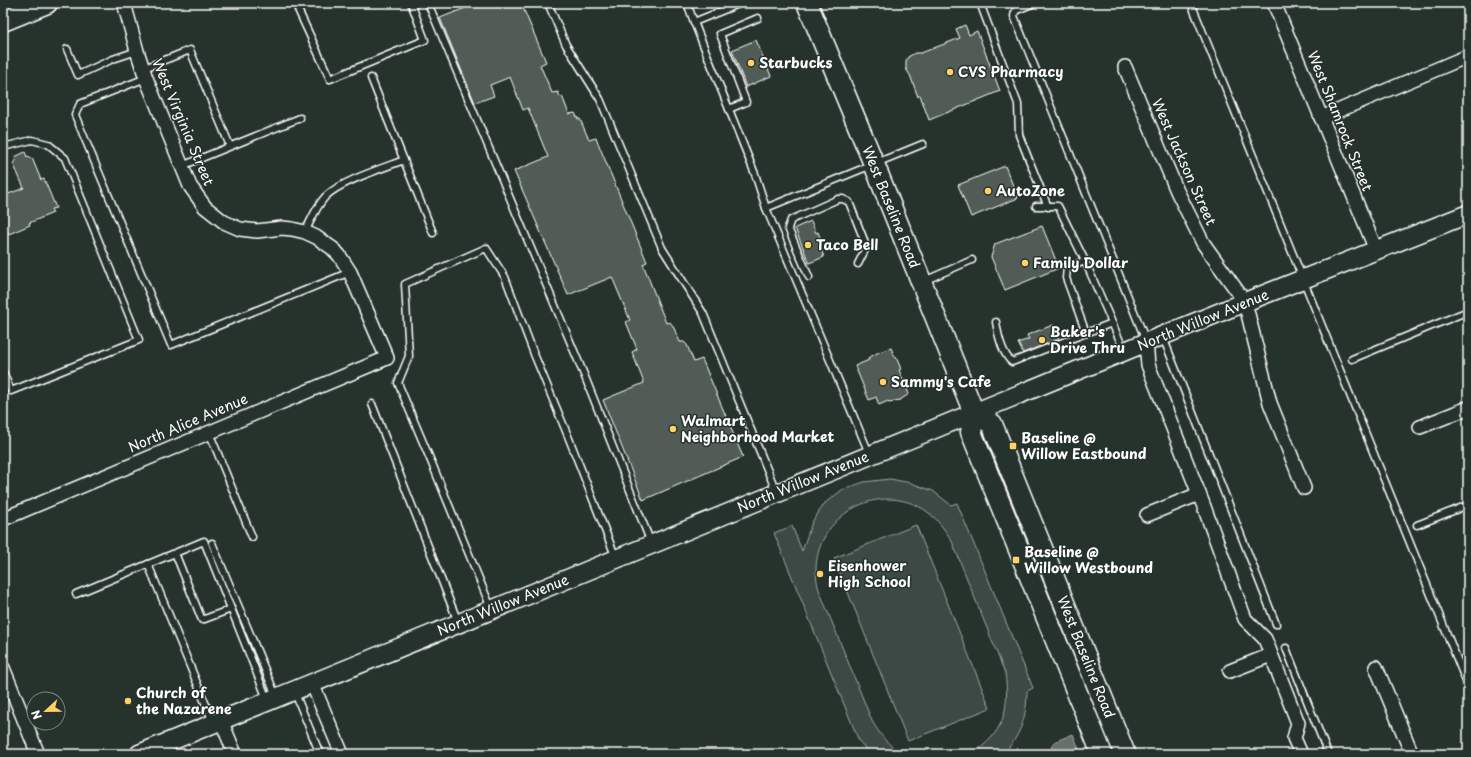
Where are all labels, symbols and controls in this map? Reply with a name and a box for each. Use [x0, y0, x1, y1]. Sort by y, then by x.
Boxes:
street label: West Shamrock Street [1303, 47, 1378, 194]
place label: Starbucks [759, 52, 833, 73]
street label: West Virginia Street [147, 55, 220, 189]
marker: Starbucks [746, 58, 756, 68]
place label: CVS Pharmacy [958, 61, 1063, 82]
marker: CVS Pharmacy [945, 67, 955, 77]
street label: West Jackson Street [1147, 95, 1222, 229]
street label: West Baseline Road [857, 142, 926, 271]
place label: AutoZone [996, 180, 1065, 201]
marker: AutoZone [983, 186, 993, 196]
place label: Taco Bell [816, 234, 878, 255]
marker: Taco Bell [803, 240, 813, 250]
place label: Family Dollar [1033, 252, 1129, 273]
marker: Family Dollar [1020, 258, 1030, 268]
street label: North Willow Avenue [1134, 283, 1272, 356]
place label: Baker's Drive Thru [1050, 321, 1125, 358]
marker: Baker's Drive Thru [1037, 335, 1047, 345]
place label: Sammy's Cafe [891, 371, 991, 392]
marker: Sammy's Cafe [878, 377, 888, 387]
street label: North Alice Avenue [125, 388, 251, 457]
place label: Walmart Neighborhood Market [681, 410, 835, 447]
marker: Walmart Neighborhood Market [668, 424, 678, 434]
place label: Baseline @ Willow Eastbound [1021, 427, 1147, 464]
marker: Baseline @ Willow Eastbound [1008, 441, 1018, 451]
street label: North Willow Avenue [734, 445, 872, 518]
place label: Baseline @ Willow Westbound [1024, 541, 1153, 578]
place label: Eisenhower High School [828, 555, 911, 592]
marker: Baseline @ Willow Westbound [1011, 555, 1021, 565]
street label: North Willow Avenue [434, 568, 572, 641]
marker: Eisenhower High School [815, 569, 825, 579]
street label: West Baseline Road [1052, 592, 1121, 721]
place label: Church of the Nazarene [136, 682, 232, 719]
north arrow [26, 691, 66, 731]
marker: Church of the Nazarene [123, 696, 133, 706]
text: N [27, 707, 46, 722]

